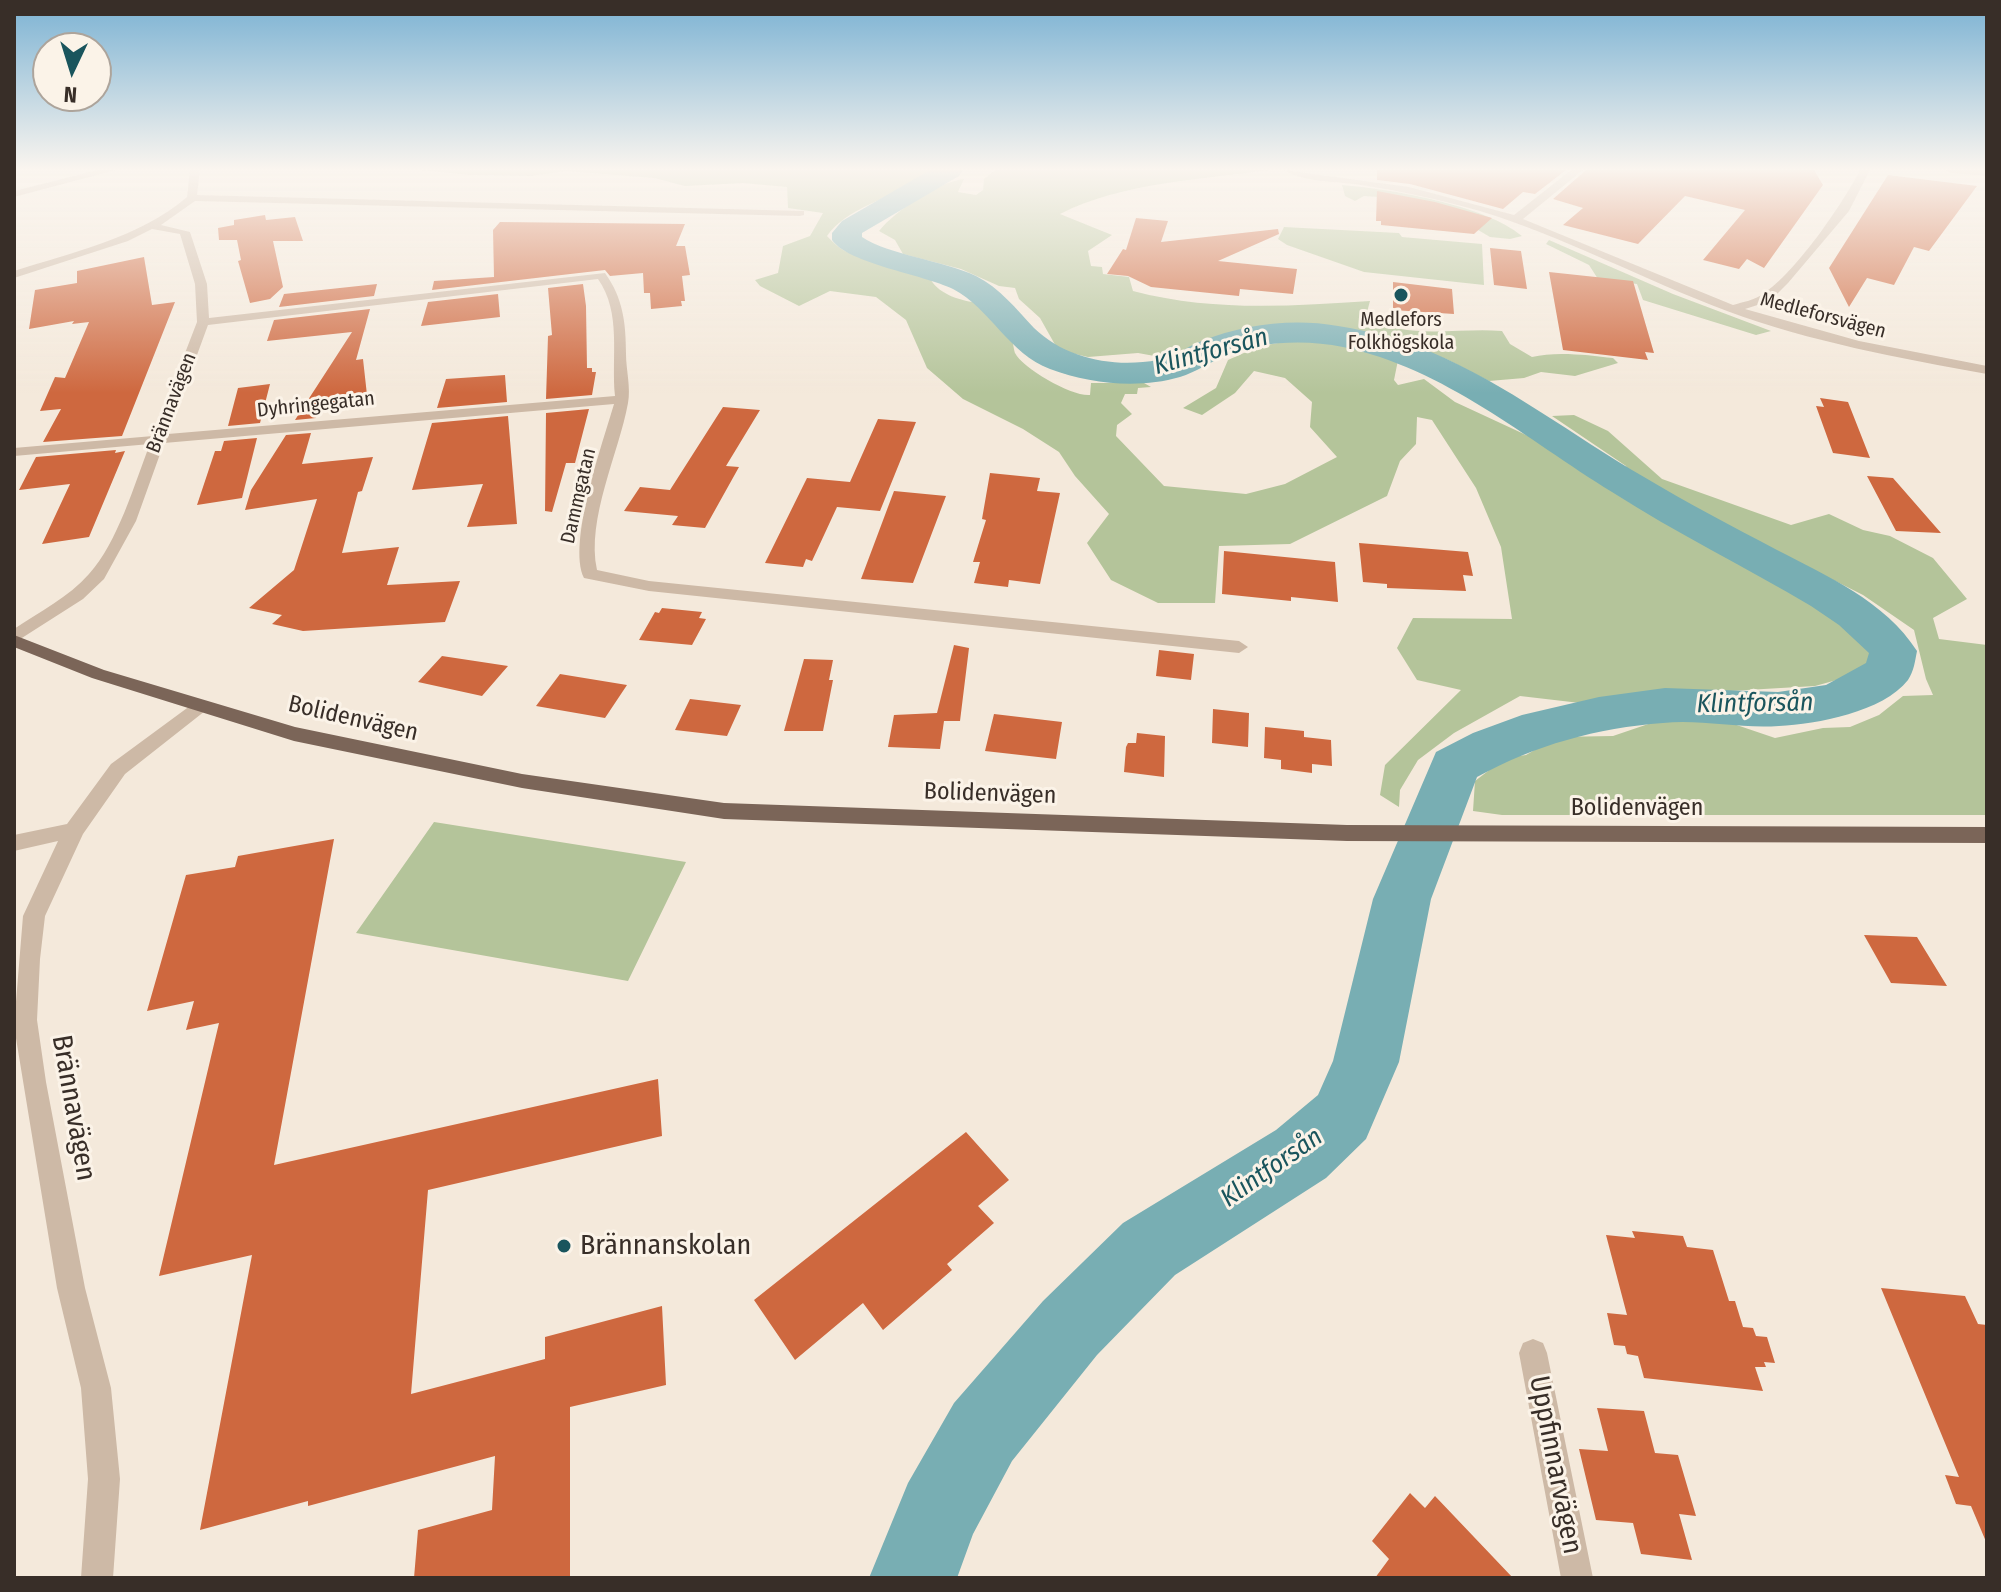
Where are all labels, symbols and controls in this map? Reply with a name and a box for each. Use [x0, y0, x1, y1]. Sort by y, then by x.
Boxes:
north arrow [32, 32, 112, 112]
text: N [63, 81, 78, 108]
marker: Medlefors Folkhögskola [1392, 286, 1410, 304]
street label: Medleforsvägen [1758, 288, 1888, 344]
place label: Medlefors Folkhögskola [1348, 308, 1454, 355]
water label: Klintforsån [1150, 322, 1272, 382]
street label: Brännavägen [142, 349, 202, 457]
street label: Dyhringegatan [256, 387, 376, 423]
street label: Dammgatan [556, 446, 602, 546]
water label: Klintforsån [1696, 687, 1814, 721]
street label: Bolidenvägen [285, 690, 421, 748]
street label: Bolidenvägen [923, 777, 1057, 811]
street label: Bolidenvägen [1571, 794, 1703, 822]
street label: Brännavägen [44, 1032, 102, 1184]
water label: Klintforsån [1215, 1122, 1329, 1214]
place label: Brännanskolan [580, 1229, 751, 1263]
marker: Brännanskolan [555, 1237, 573, 1255]
street label: Uppfinnarvägen [1521, 1373, 1589, 1557]

